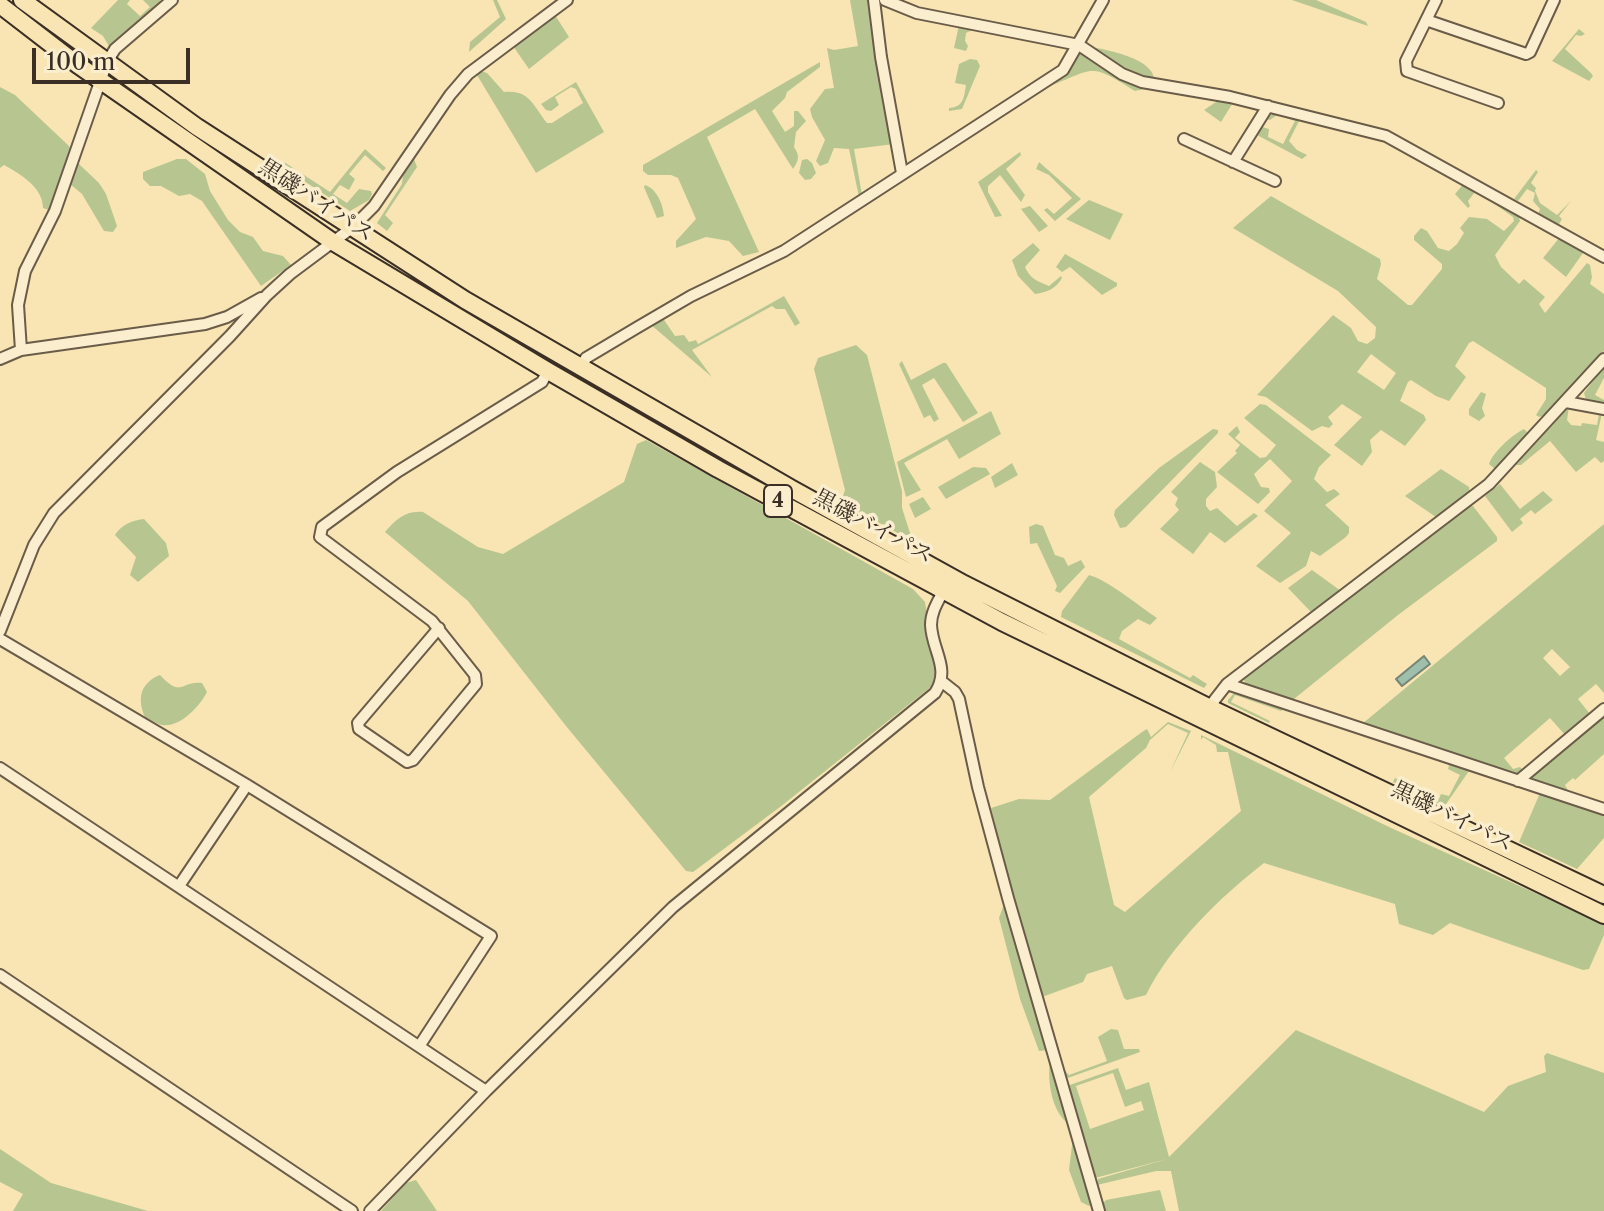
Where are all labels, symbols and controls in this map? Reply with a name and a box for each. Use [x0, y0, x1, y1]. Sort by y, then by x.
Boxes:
scale bar [36, 32, 194, 82]
text: 100 m [46, 47, 115, 76]
street label: 黒磯バイパス [253, 154, 379, 248]
street label: 黒磯バイパス [809, 484, 937, 570]
road number: 4 [764, 485, 792, 517]
street label: 黒磯バイパス [1387, 776, 1517, 858]

